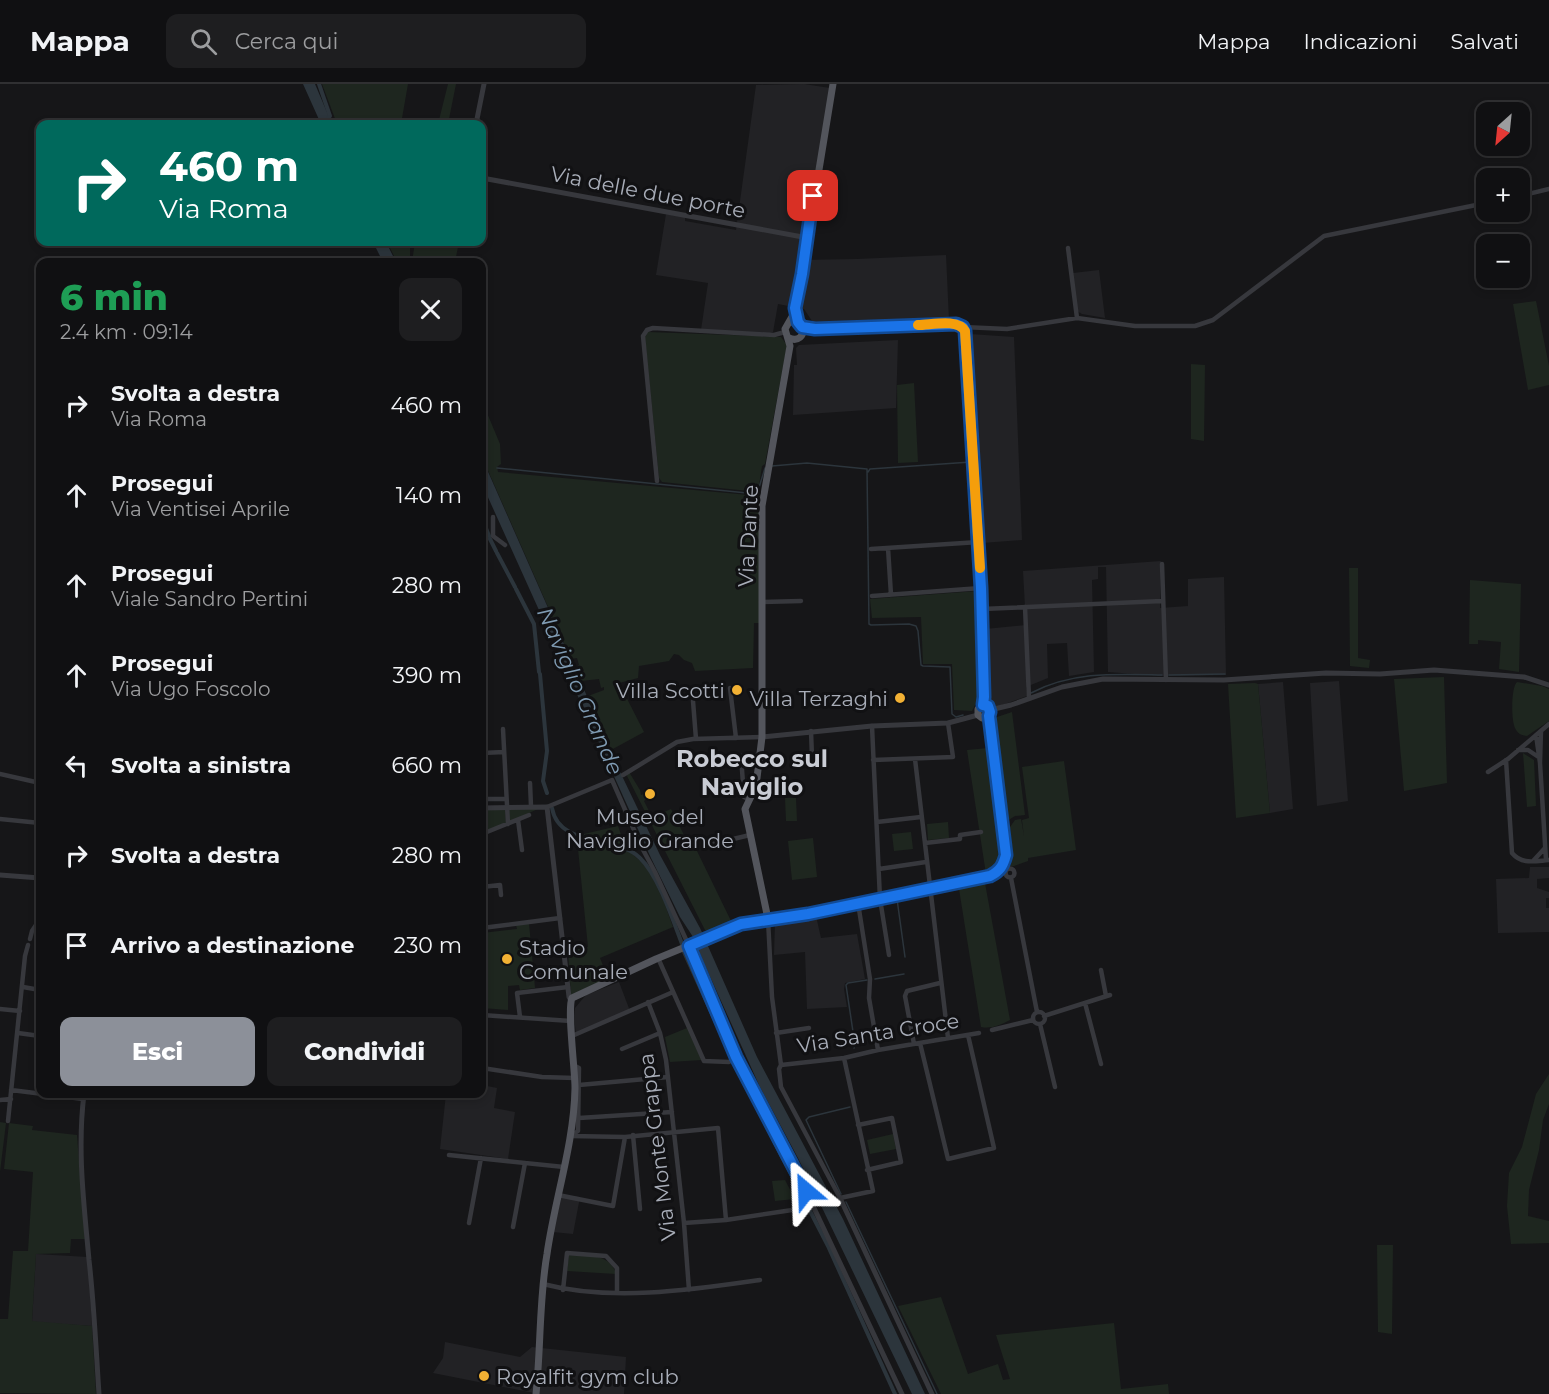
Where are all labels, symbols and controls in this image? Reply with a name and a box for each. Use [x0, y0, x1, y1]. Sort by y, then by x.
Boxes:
search box [166, 14, 586, 68]
text: Mappa [30, 24, 130, 58]
icon: search [187, 25, 220, 58]
text: Cerca qui [235, 28, 338, 55]
text: Mappa [1197, 29, 1270, 54]
text: Indicazioni [1303, 29, 1418, 54]
text: Salvati [1451, 29, 1519, 54]
north arrow [1476, 102, 1530, 156]
map controls [1476, 102, 1530, 288]
text: 460 m [159, 140, 299, 192]
icon: right [60, 144, 138, 222]
street label: Via delle due porte [549, 161, 747, 223]
button: + [1476, 168, 1530, 222]
pin [787, 170, 838, 221]
icon: arrive [796, 179, 829, 212]
text: Via Roma [159, 192, 289, 225]
button: − [1476, 234, 1530, 288]
text: 6 min [60, 275, 168, 319]
button: close [399, 278, 462, 341]
text: 2.4 km · 09:14 [60, 320, 193, 344]
text: Svolta a destra [111, 380, 280, 407]
icon: right [60, 389, 93, 422]
text: 460 m [390, 392, 462, 419]
text: Via Roma [111, 407, 207, 431]
text: Prosegui [111, 470, 213, 497]
icon: ahead [60, 479, 93, 512]
text: 140 m [396, 482, 462, 509]
street label: Via Dante [733, 484, 763, 588]
text: Via Ventisei Aprile [111, 497, 290, 521]
text: Prosegui [111, 560, 213, 587]
icon: ahead [60, 569, 93, 602]
text: 280 m [392, 572, 462, 599]
text: Viale Sandro Pertini [111, 587, 308, 611]
water label: Naviglio Grande [531, 603, 629, 779]
text: Prosegui [111, 650, 213, 677]
icon: ahead [60, 659, 93, 692]
text: 390 m [393, 662, 462, 689]
text: Via Ugo Foscolo [111, 677, 271, 701]
place label: Villa Scotti [616, 678, 725, 703]
marker: Villa Scotti [730, 683, 744, 697]
place label: Villa Terzaghi [750, 686, 888, 711]
marker: Villa Terzaghi [893, 691, 907, 705]
district label: Robecco sul Naviglio [676, 744, 828, 801]
icon: left [60, 749, 93, 782]
text: Svolta a sinistra [111, 752, 291, 779]
text: 660 m [392, 752, 462, 779]
marker: Museo del Naviglio Grande [643, 787, 657, 801]
place label: Museo del Naviglio Grande [566, 804, 734, 853]
icon: right [60, 839, 93, 872]
text: Svolta a destra [111, 842, 280, 869]
text: 280 m [392, 842, 462, 869]
icon: arrive [60, 929, 93, 962]
text: Arrivo a destinazione [111, 932, 354, 959]
text: 230 m [393, 932, 462, 959]
place label: Stadio Comunale [519, 935, 628, 984]
marker: Stadio Comunale [500, 952, 514, 966]
street label: Via Santa Croce [795, 1008, 961, 1058]
button: Esci [60, 1017, 255, 1086]
button: Condividi [267, 1017, 462, 1086]
street label: Via Monte Grappa [633, 1052, 681, 1242]
position arrow [774, 1159, 838, 1223]
place label: Royalfit gym club [496, 1364, 679, 1389]
marker: Royalfit gym club [477, 1369, 491, 1383]

